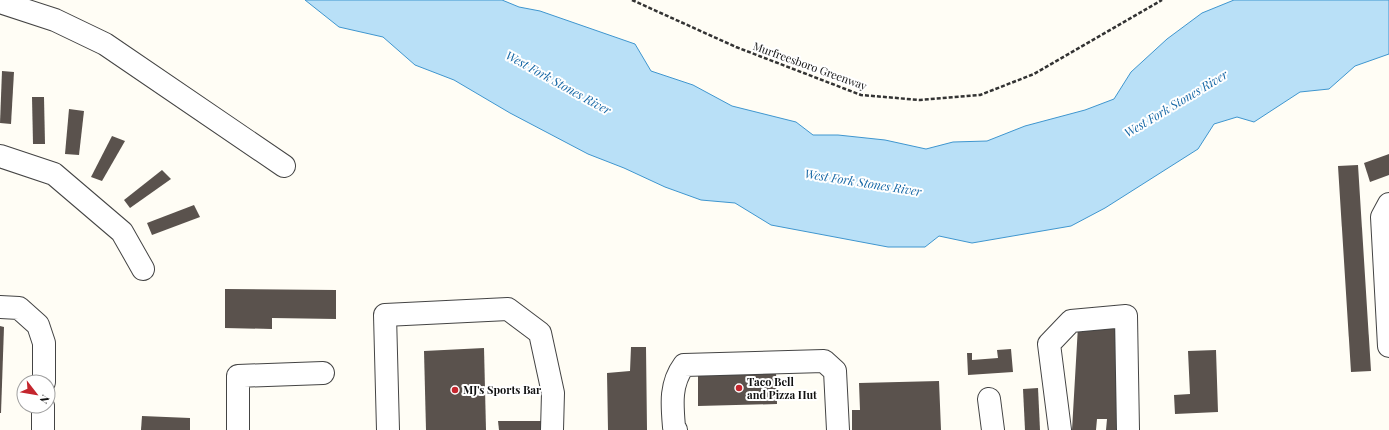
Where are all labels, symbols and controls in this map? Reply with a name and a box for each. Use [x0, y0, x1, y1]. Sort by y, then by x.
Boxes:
street label: Murfreesboro Greenway [751, 38, 870, 93]
water label: West Fork Stones River [503, 47, 615, 118]
water label: West Fork Stones River [1121, 65, 1231, 140]
water label: West Fork Stones River [804, 165, 924, 199]
north arrow [16, 374, 56, 414]
place label: Taco Bell and Pizza Hut [747, 374, 817, 402]
place label: MJ's Sports Bar [463, 382, 542, 397]
marker: Taco Bell and Pizza Hut [734, 383, 744, 393]
marker: MJ's Sports Bar [450, 385, 460, 395]
text: N [36, 392, 53, 407]

